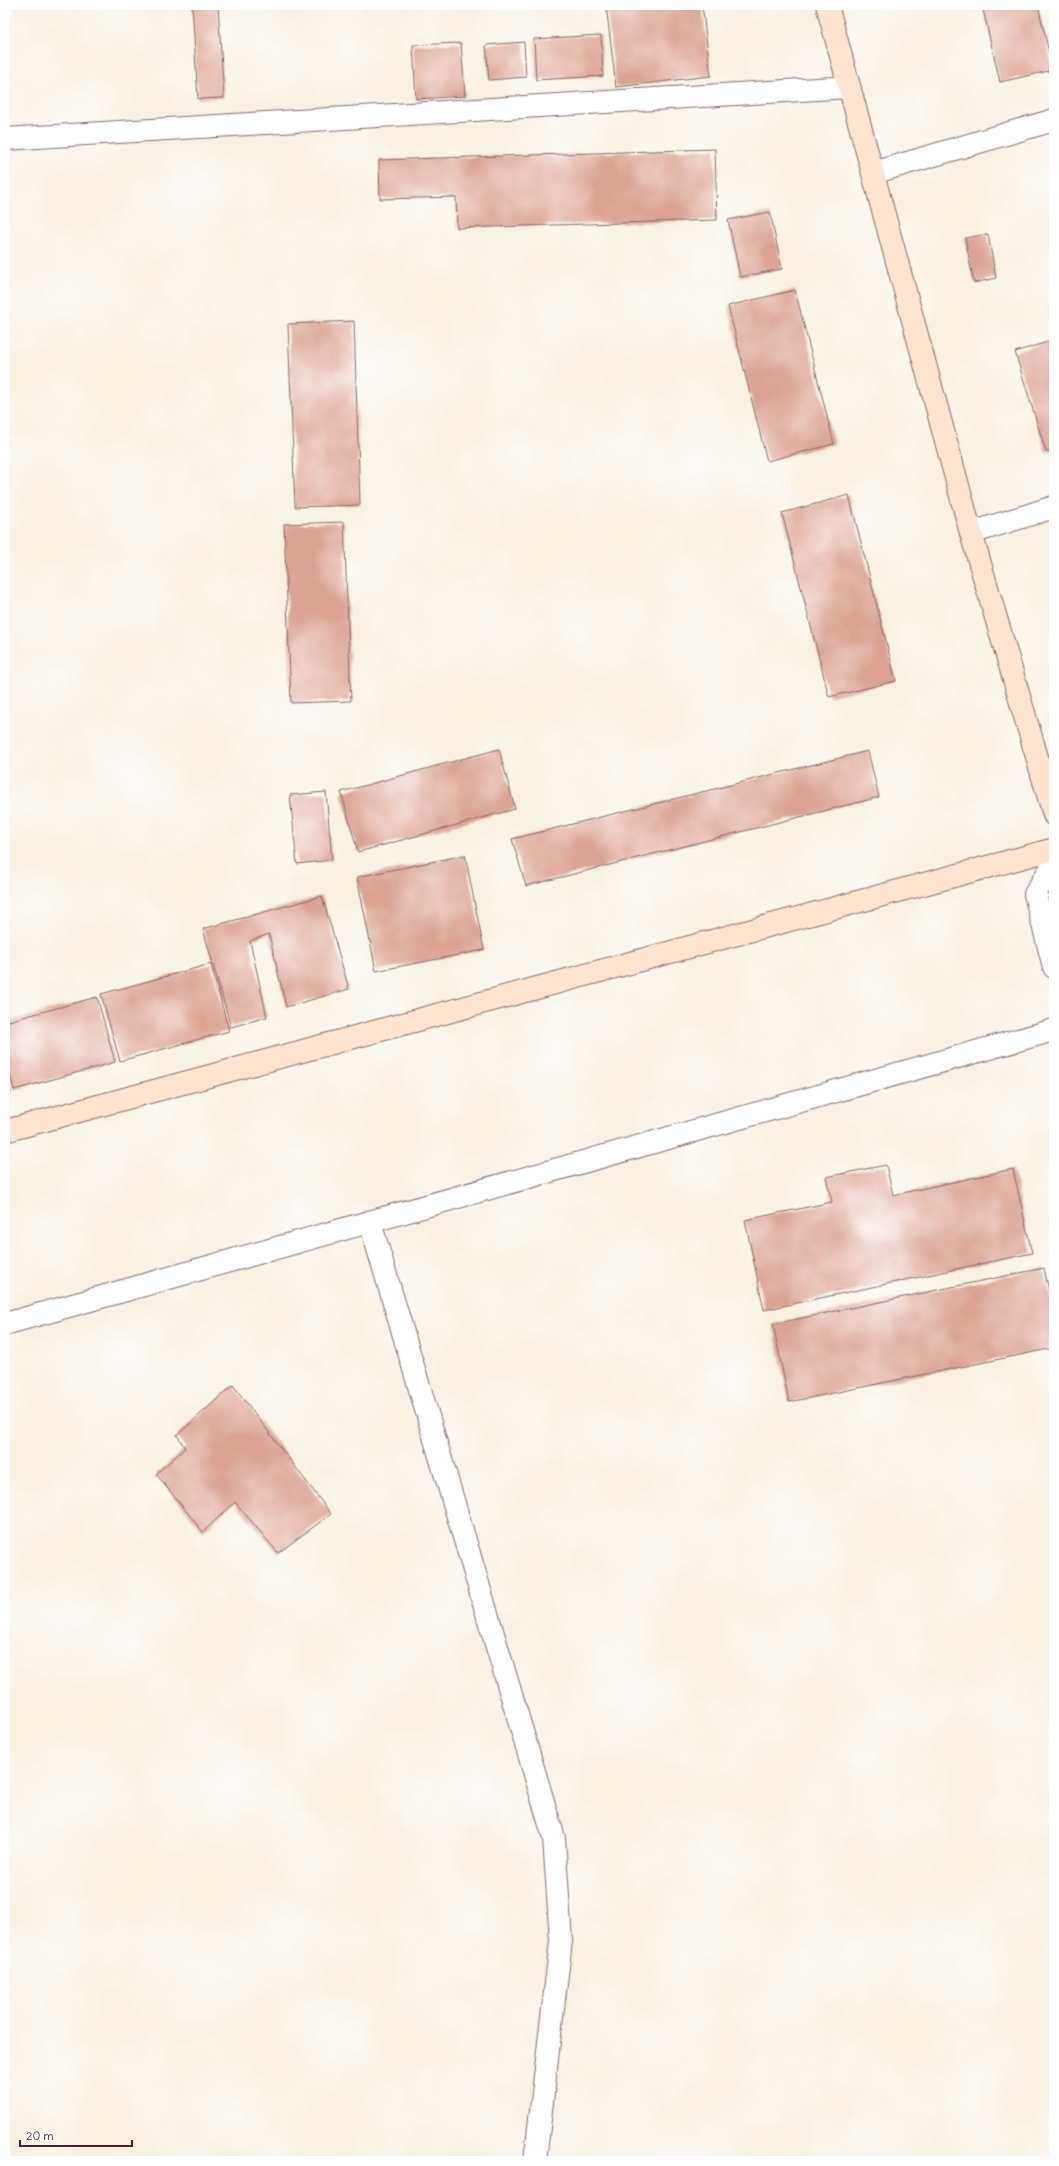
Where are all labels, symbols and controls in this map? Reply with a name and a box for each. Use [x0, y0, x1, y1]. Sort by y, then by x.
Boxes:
scale bar [20, 2122, 132, 2148]
text: 20 m [26, 2128, 54, 2143]

